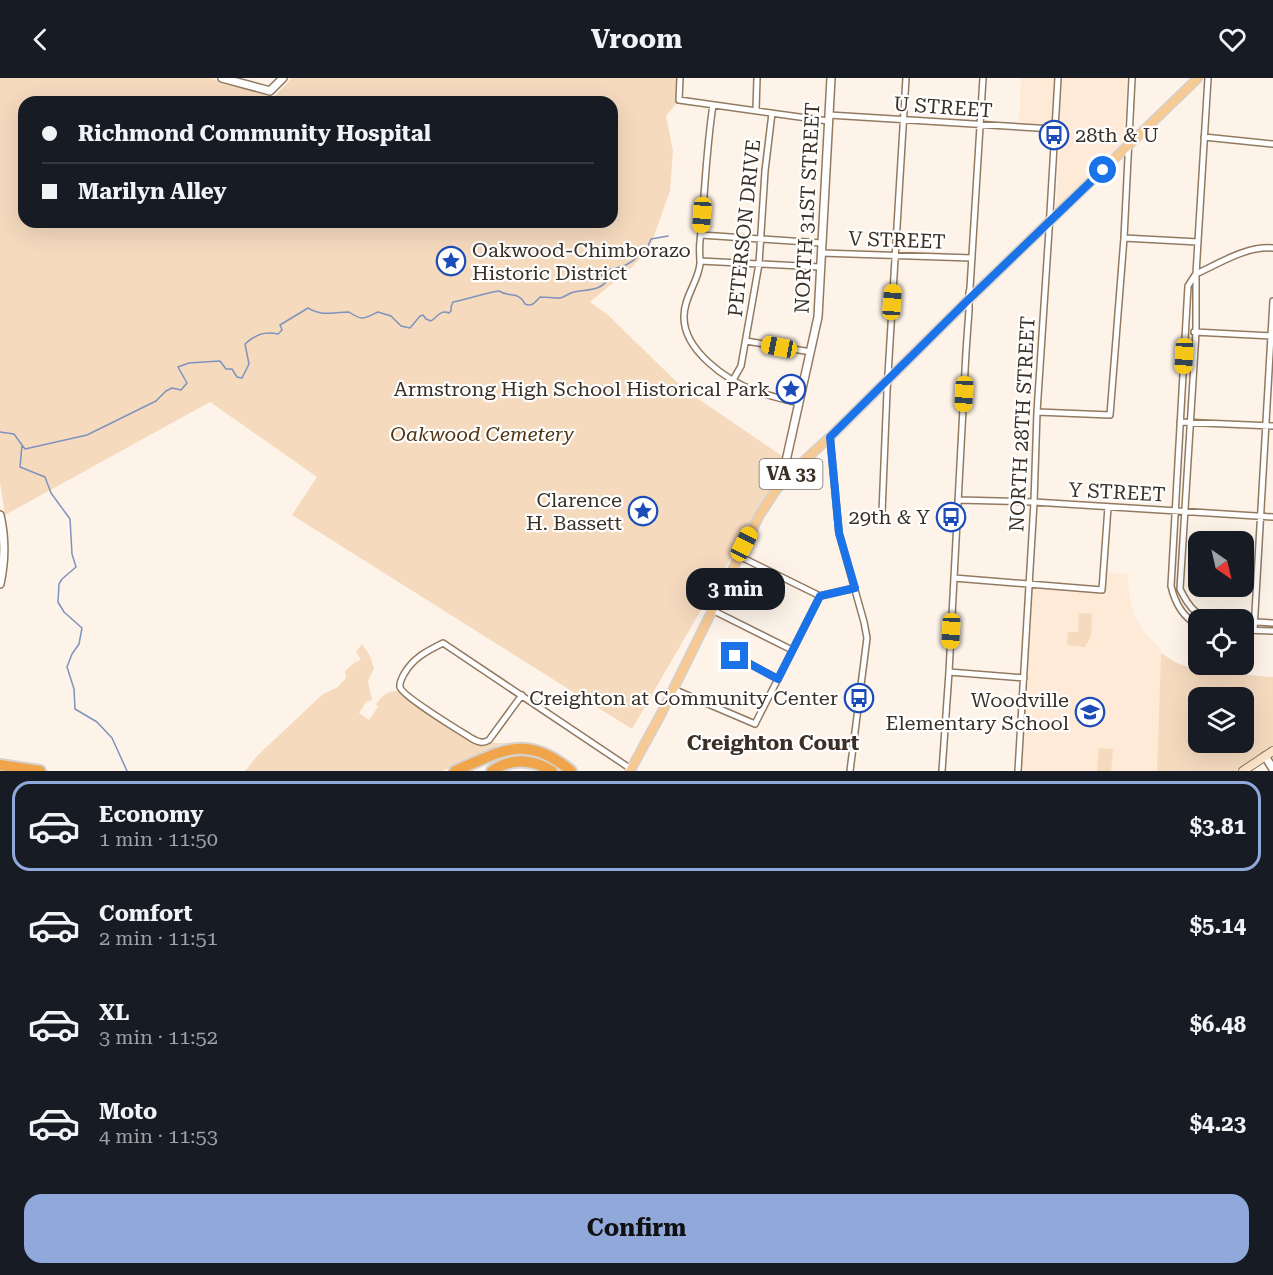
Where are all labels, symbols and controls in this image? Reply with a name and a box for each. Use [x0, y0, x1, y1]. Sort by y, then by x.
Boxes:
icon: back [24, 23, 57, 56]
text: Vroom [591, 23, 682, 55]
icon: heart [1216, 23, 1249, 56]
street label: U STREET [893, 92, 993, 122]
street label: NORTH 31ST STREET [789, 102, 825, 314]
bus stop icon: 28th & U [1038, 119, 1070, 151]
text: Richmond Community Hospital [78, 121, 431, 146]
place label: 28th & U [1075, 123, 1159, 147]
street label: PETERSON DRIVE [723, 138, 765, 318]
route start [1089, 156, 1116, 183]
text: Marilyn Alley [78, 179, 227, 204]
car [692, 196, 712, 234]
street label: V STREET [848, 226, 946, 254]
place label: Oakwood-Chimborazo Historic District [472, 238, 691, 285]
place icon: Oakwood-Chimborazo Historic District [435, 245, 467, 277]
car [882, 283, 902, 321]
street label: NORTH 28TH STREET [1004, 315, 1040, 533]
car [760, 335, 798, 359]
car [1174, 338, 1194, 374]
place icon: Armstrong High School Historical Park [775, 373, 807, 405]
car [954, 376, 974, 412]
place label: Armstrong High School Historical Park [394, 377, 770, 401]
park label: Oakwood Cemetery [390, 422, 575, 446]
road number: VA 33 [760, 459, 822, 489]
street label: Y STREET [1068, 477, 1166, 507]
place label: Clarence H. Bassett [526, 488, 623, 535]
place icon: Clarence H. Bassett [627, 495, 659, 527]
bus stop icon: 29th & Y [935, 501, 967, 533]
place label: 29th & Y [849, 505, 930, 529]
car [728, 524, 760, 564]
north arrow [1188, 531, 1254, 597]
map controls [1188, 531, 1254, 753]
callout: 3 min [686, 569, 784, 611]
text: 3 min [708, 577, 763, 601]
button: locate [1188, 609, 1254, 675]
car [941, 613, 961, 649]
route end [721, 642, 748, 669]
bus stop icon: Creighton at Community Center [843, 682, 875, 714]
place label: Creighton at Community Center [529, 686, 838, 710]
button: layers [1188, 687, 1254, 753]
place label: Woodville Elementary School [886, 688, 1069, 735]
school or university icon: Woodville Elementary School [1074, 696, 1106, 728]
district label: Creighton Court [687, 731, 860, 755]
icon: car [27, 799, 81, 853]
text: Economy [99, 802, 203, 827]
text: $3.81 [1190, 814, 1246, 839]
text: 1 min · 11:50 [99, 827, 218, 851]
icon: car [27, 898, 81, 952]
text: Comfort [99, 901, 192, 926]
text: $5.14 [1190, 913, 1246, 938]
text: 2 min · 11:51 [99, 926, 218, 950]
icon: car [27, 997, 81, 1051]
text: XL [99, 1000, 129, 1025]
text: $6.48 [1190, 1012, 1246, 1037]
text: 3 min · 11:52 [99, 1025, 218, 1049]
icon: car [27, 1096, 81, 1150]
text: Moto [99, 1099, 157, 1124]
text: $4.23 [1190, 1111, 1246, 1136]
text: 4 min · 11:53 [99, 1124, 218, 1148]
button: Confirm [24, 1194, 1249, 1263]

